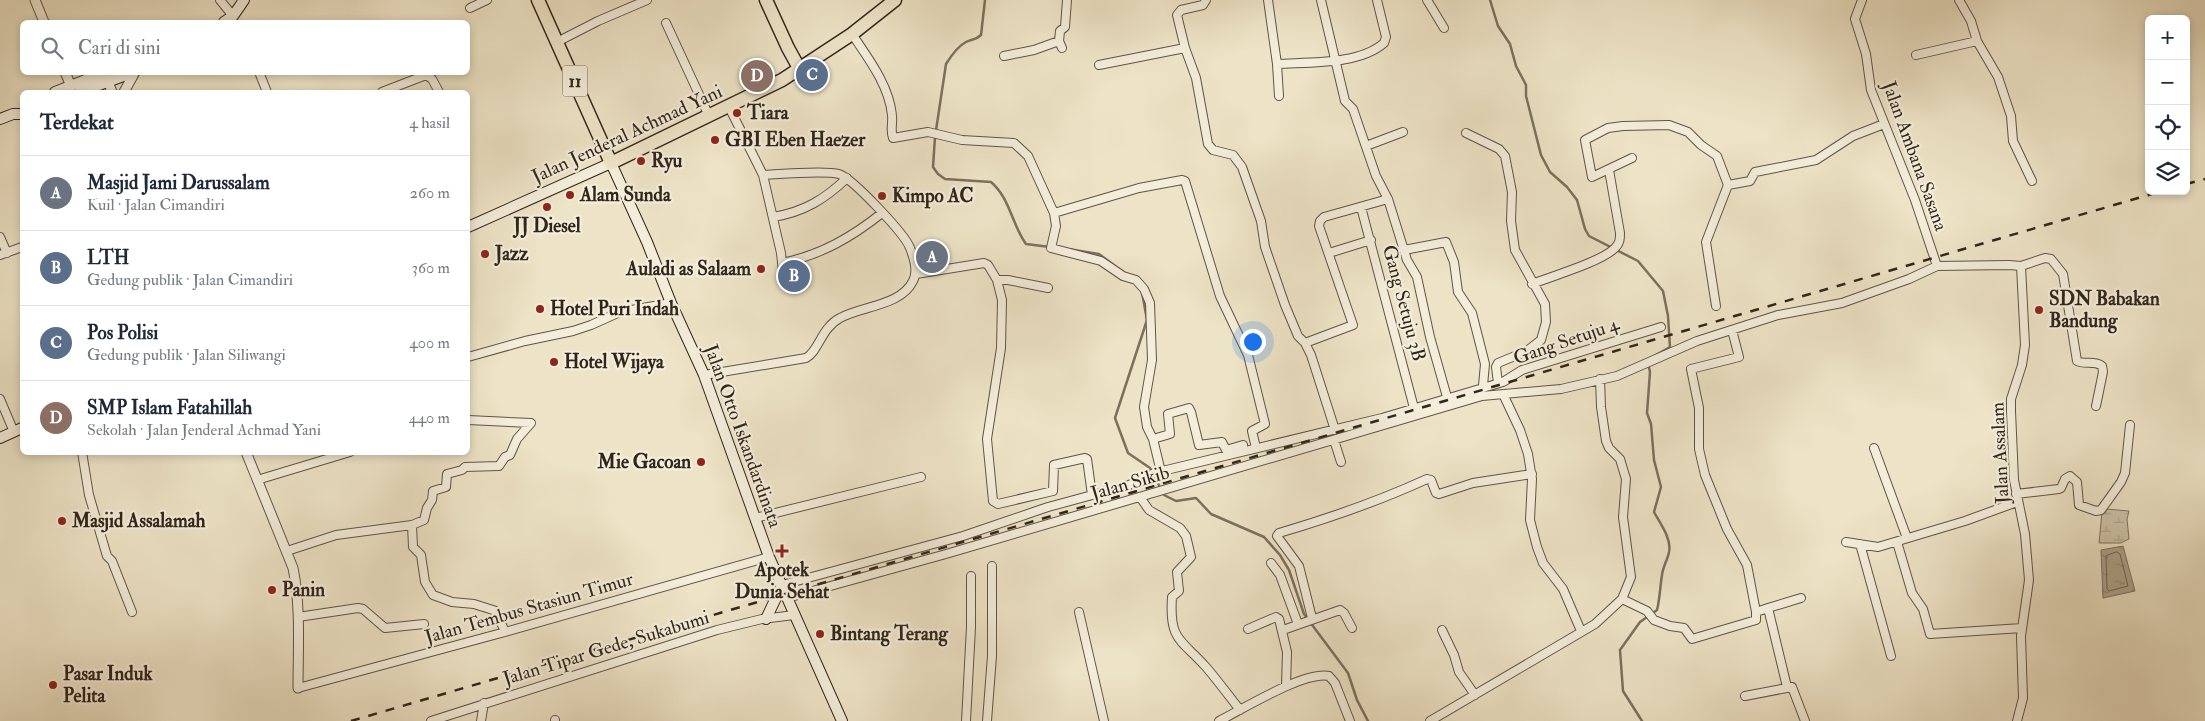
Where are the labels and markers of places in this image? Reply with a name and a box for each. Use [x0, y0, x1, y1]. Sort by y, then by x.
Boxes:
pin: C [796, 56, 828, 94]
pin: D [741, 57, 773, 95]
place label: Tiara [746, 101, 790, 125]
marker: Tiara [731, 107, 743, 119]
place label: GBI Eben Haezer [725, 128, 866, 152]
marker: GBI Eben Haezer [709, 134, 721, 146]
place label: Ryu [651, 149, 683, 174]
marker: Ryu [635, 155, 647, 167]
place label: Alam Sunda [579, 183, 672, 207]
place label: Kimpo AC [892, 184, 974, 209]
marker: Alam Sunda [564, 189, 576, 201]
marker: Kimpo AC [876, 190, 888, 202]
marker: JJ Diesel [541, 201, 553, 213]
place label: JJ Diesel [512, 214, 581, 238]
pin: A [916, 238, 948, 276]
place label: Jazz [494, 242, 529, 266]
marker: Jazz [479, 248, 491, 260]
place label: Auladi as Salaam [625, 257, 751, 281]
pin: B [778, 257, 810, 295]
marker: Auladi as Salaam [755, 263, 767, 275]
place label: SDN Babakan Bandung [2049, 287, 2160, 334]
place label: Hotel Puri Indah [550, 297, 679, 321]
marker: Hotel Puri Indah [534, 303, 546, 315]
marker: SDN Babakan Bandung [2033, 304, 2045, 316]
place label: Hotel Wijaya [564, 350, 665, 375]
marker: Hotel Wijaya [548, 356, 560, 368]
place label: Mie Gacoan [597, 450, 691, 474]
marker: Mie Gacoan [695, 456, 707, 468]
place label: Masjid Assalamah [71, 509, 205, 533]
marker: Masjid Assalamah [56, 515, 68, 527]
marker: Apotek Dunia Sehat [776, 545, 788, 557]
place label: Apotek Dunia Sehat [735, 558, 830, 604]
place label: Panin [282, 578, 325, 602]
marker: Panin [266, 584, 278, 596]
place label: Bintang Terang [830, 622, 949, 647]
marker: Bintang Terang [814, 628, 826, 640]
place label: Pasar Induk Pelita [63, 662, 153, 708]
marker: Pasar Induk Pelita [47, 679, 59, 691]

